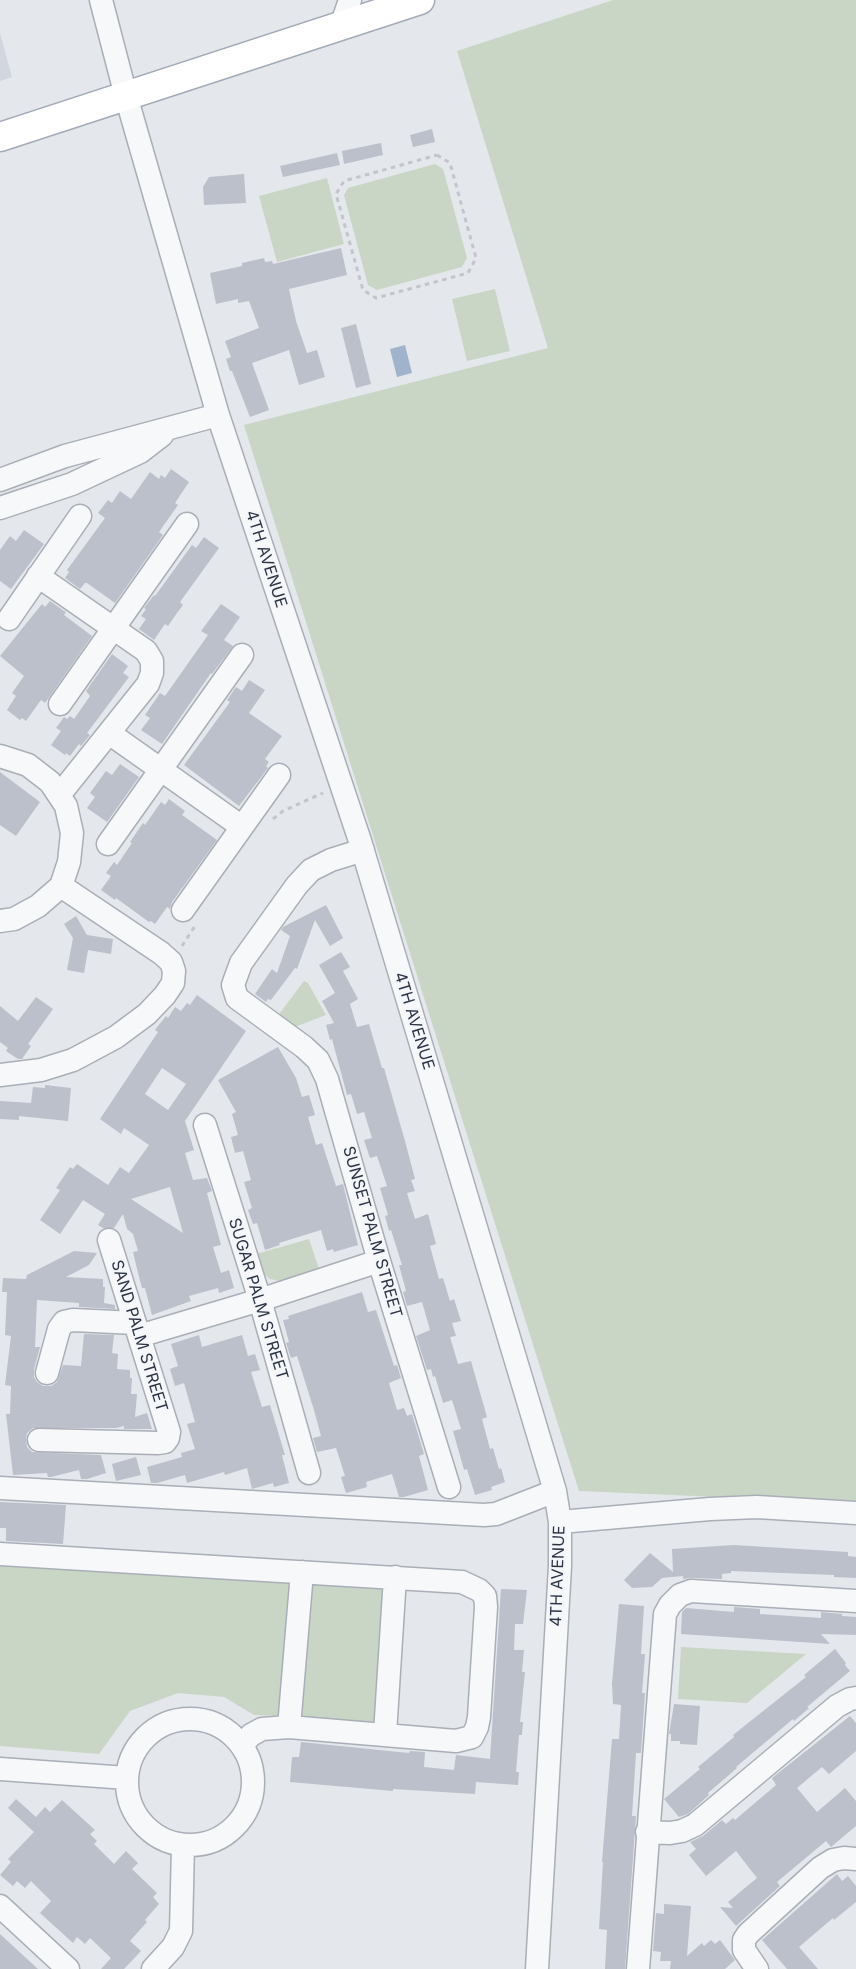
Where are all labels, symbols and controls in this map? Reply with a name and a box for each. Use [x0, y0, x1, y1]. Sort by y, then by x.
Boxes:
street label: 4TH AVENUE [241, 508, 291, 610]
street label: 4TH AVENUE [390, 970, 438, 1072]
street label: SUNSET PALM STREET [338, 1144, 406, 1320]
street label: SUGAR PALM STREET [224, 1216, 292, 1382]
street label: SAND PALM STREET [107, 1258, 171, 1414]
street label: 4TH AVENUE [547, 1525, 569, 1627]

